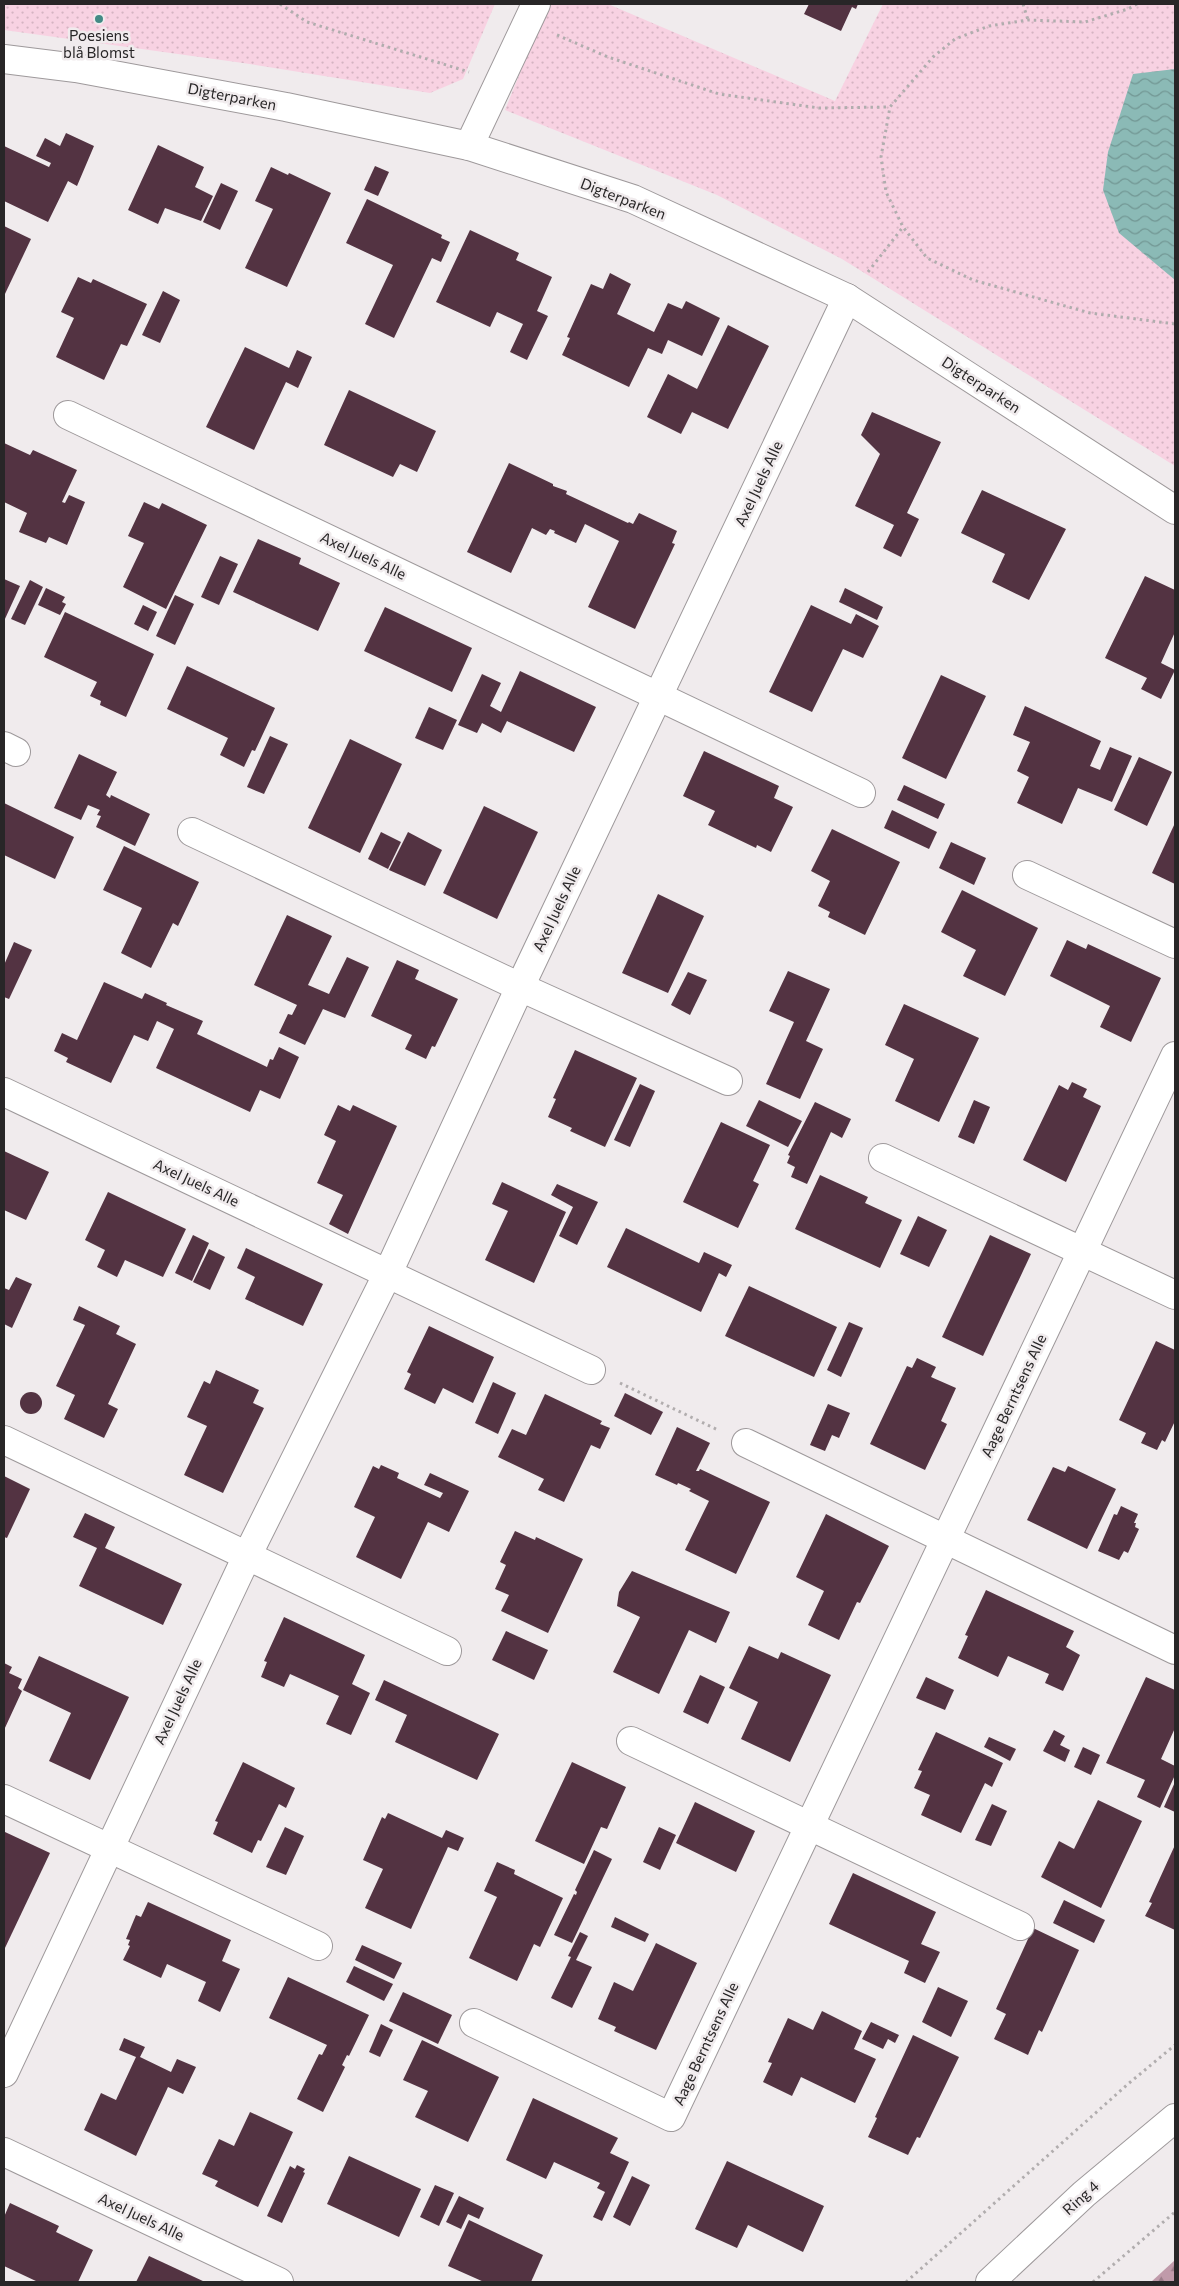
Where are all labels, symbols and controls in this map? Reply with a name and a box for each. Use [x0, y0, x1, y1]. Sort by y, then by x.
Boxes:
marker: Poesiens blå Blomst [93, 13, 105, 25]
place label: Poesiens blå Blomst [63, 26, 135, 61]
street label: Digterparken [186, 79, 278, 113]
street label: Digterparken [578, 174, 669, 223]
street label: Digterparken [939, 352, 1024, 416]
street label: Axel Juels Alle [730, 438, 786, 529]
street label: Axel Juels Alle [318, 527, 409, 583]
street label: Axel Juels Alle [528, 863, 584, 954]
street label: Axel Juels Alle [151, 1154, 242, 1210]
street label: Aage Berntsens Alle [977, 1331, 1050, 1460]
street label: Axel Juels Alle [149, 1656, 205, 1747]
street label: Aage Berntsens Alle [669, 1979, 742, 2108]
street label: Ring 4 [1059, 2176, 1102, 2218]
street label: Axel Juels Alle [96, 2188, 187, 2244]

